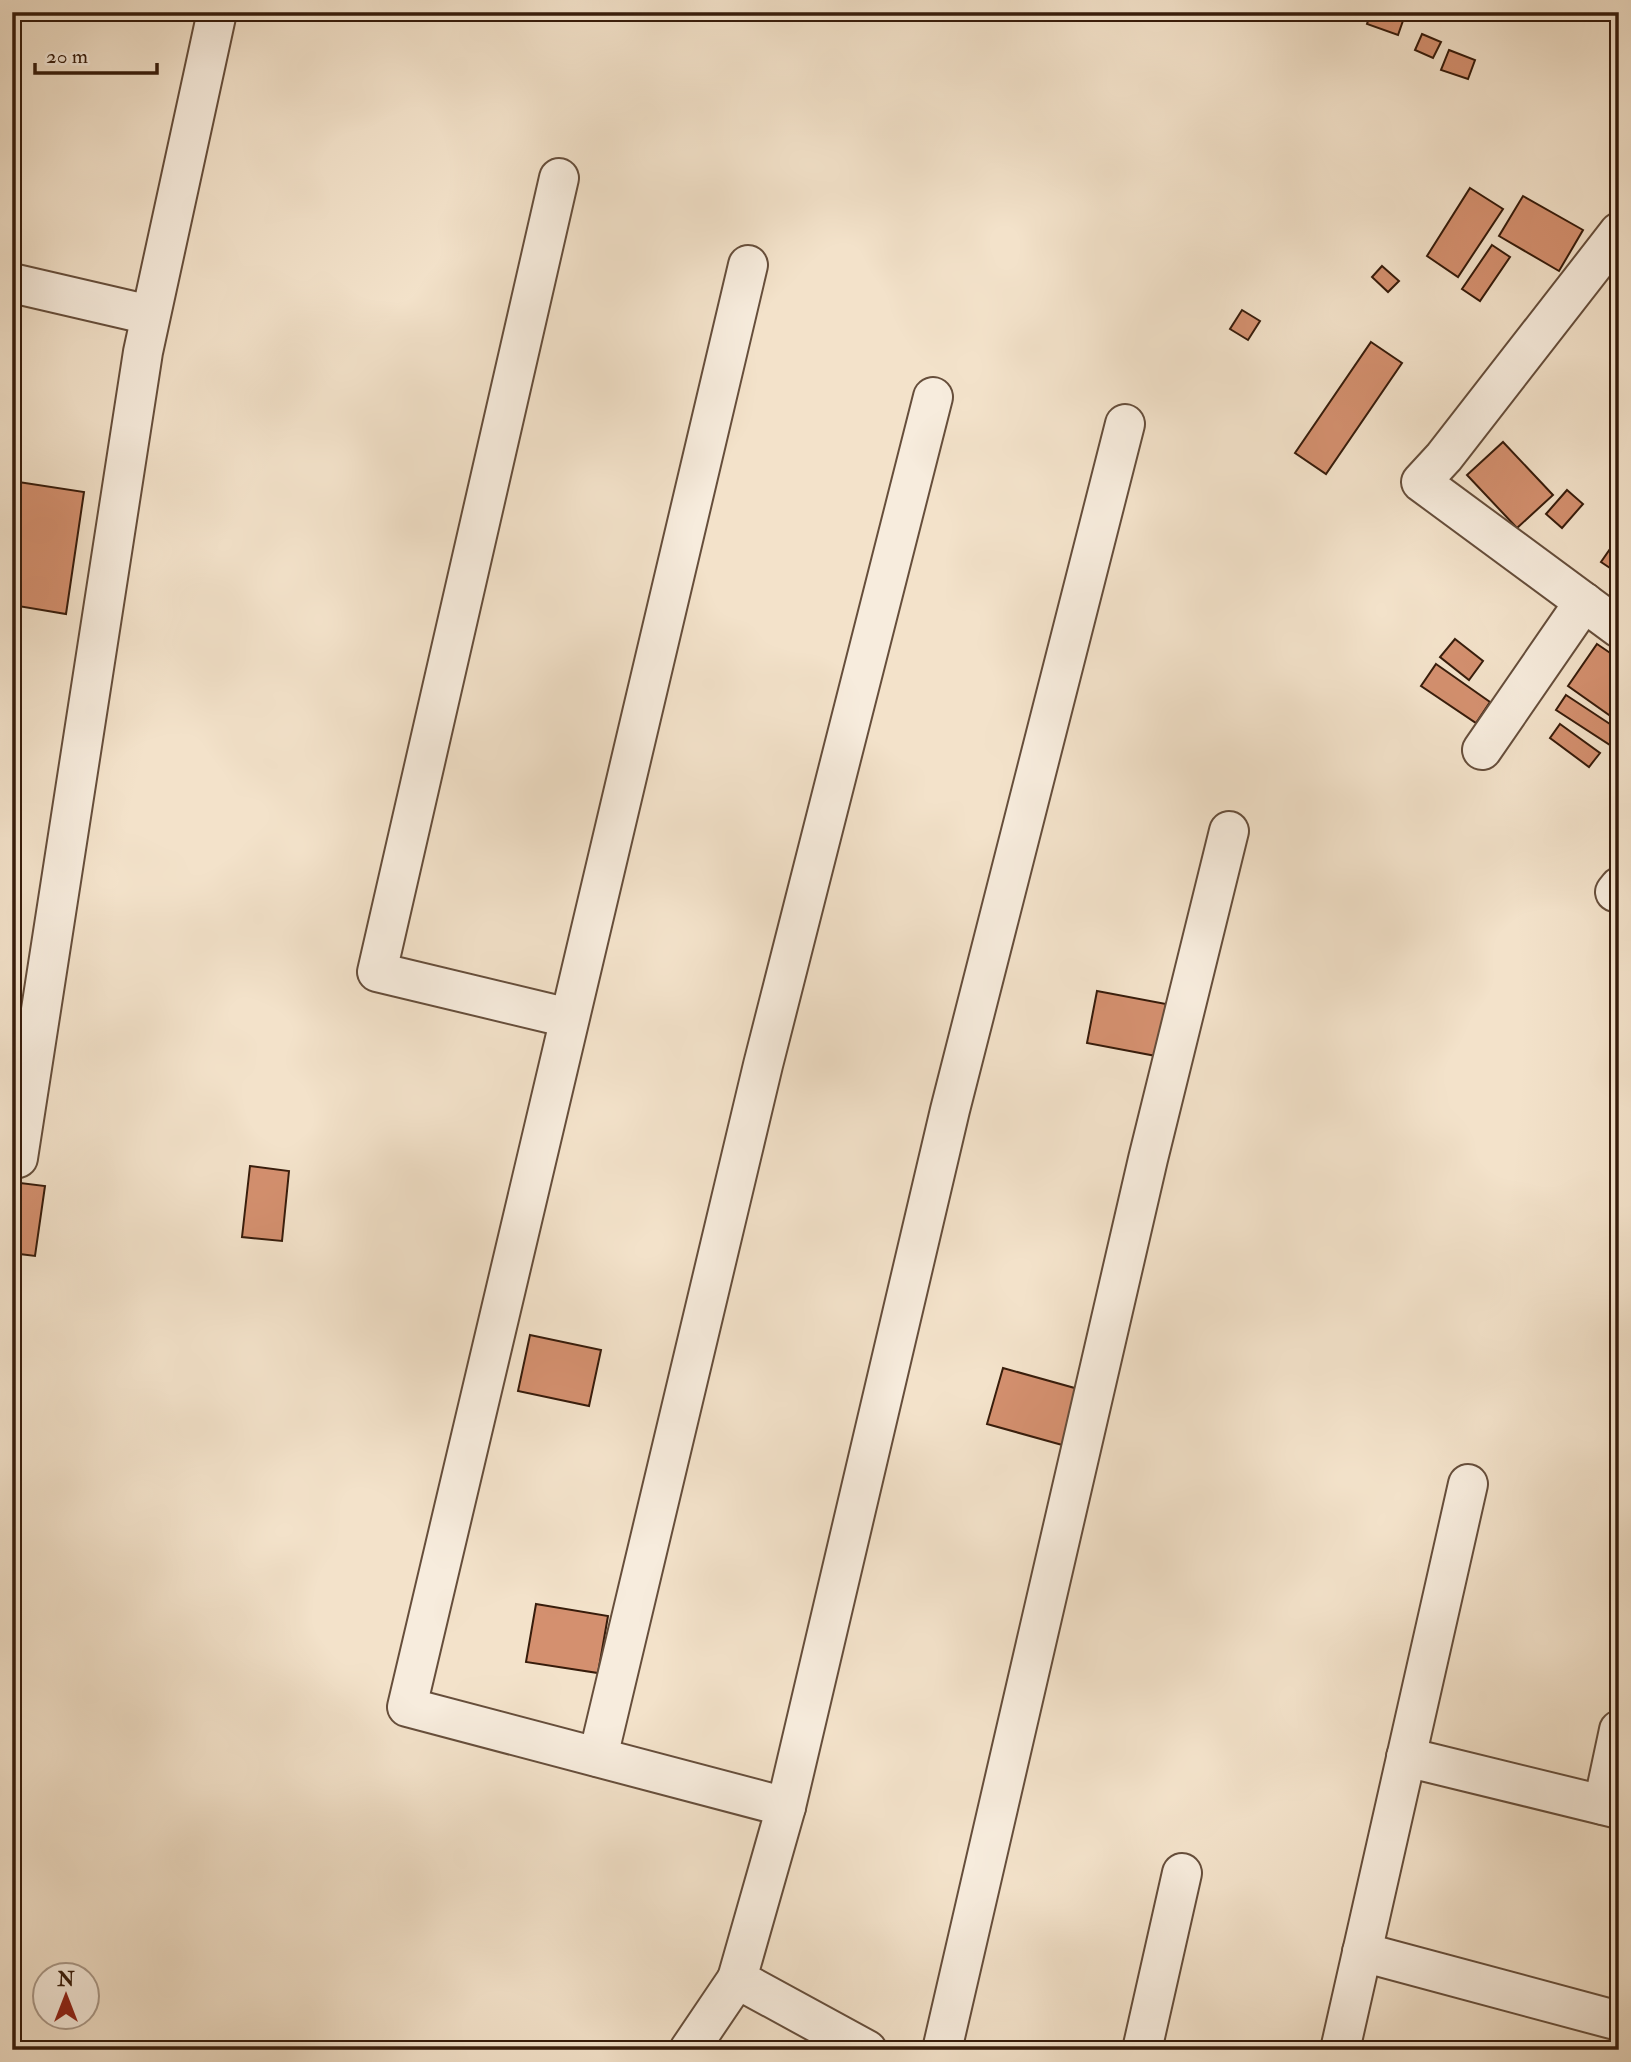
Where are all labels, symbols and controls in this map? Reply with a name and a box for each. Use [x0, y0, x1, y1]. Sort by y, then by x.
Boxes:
scale bar [35, 32, 158, 76]
text: 20 m [46, 43, 88, 70]
north arrow [32, 1960, 102, 2030]
text: N [56, 1968, 75, 1992]

